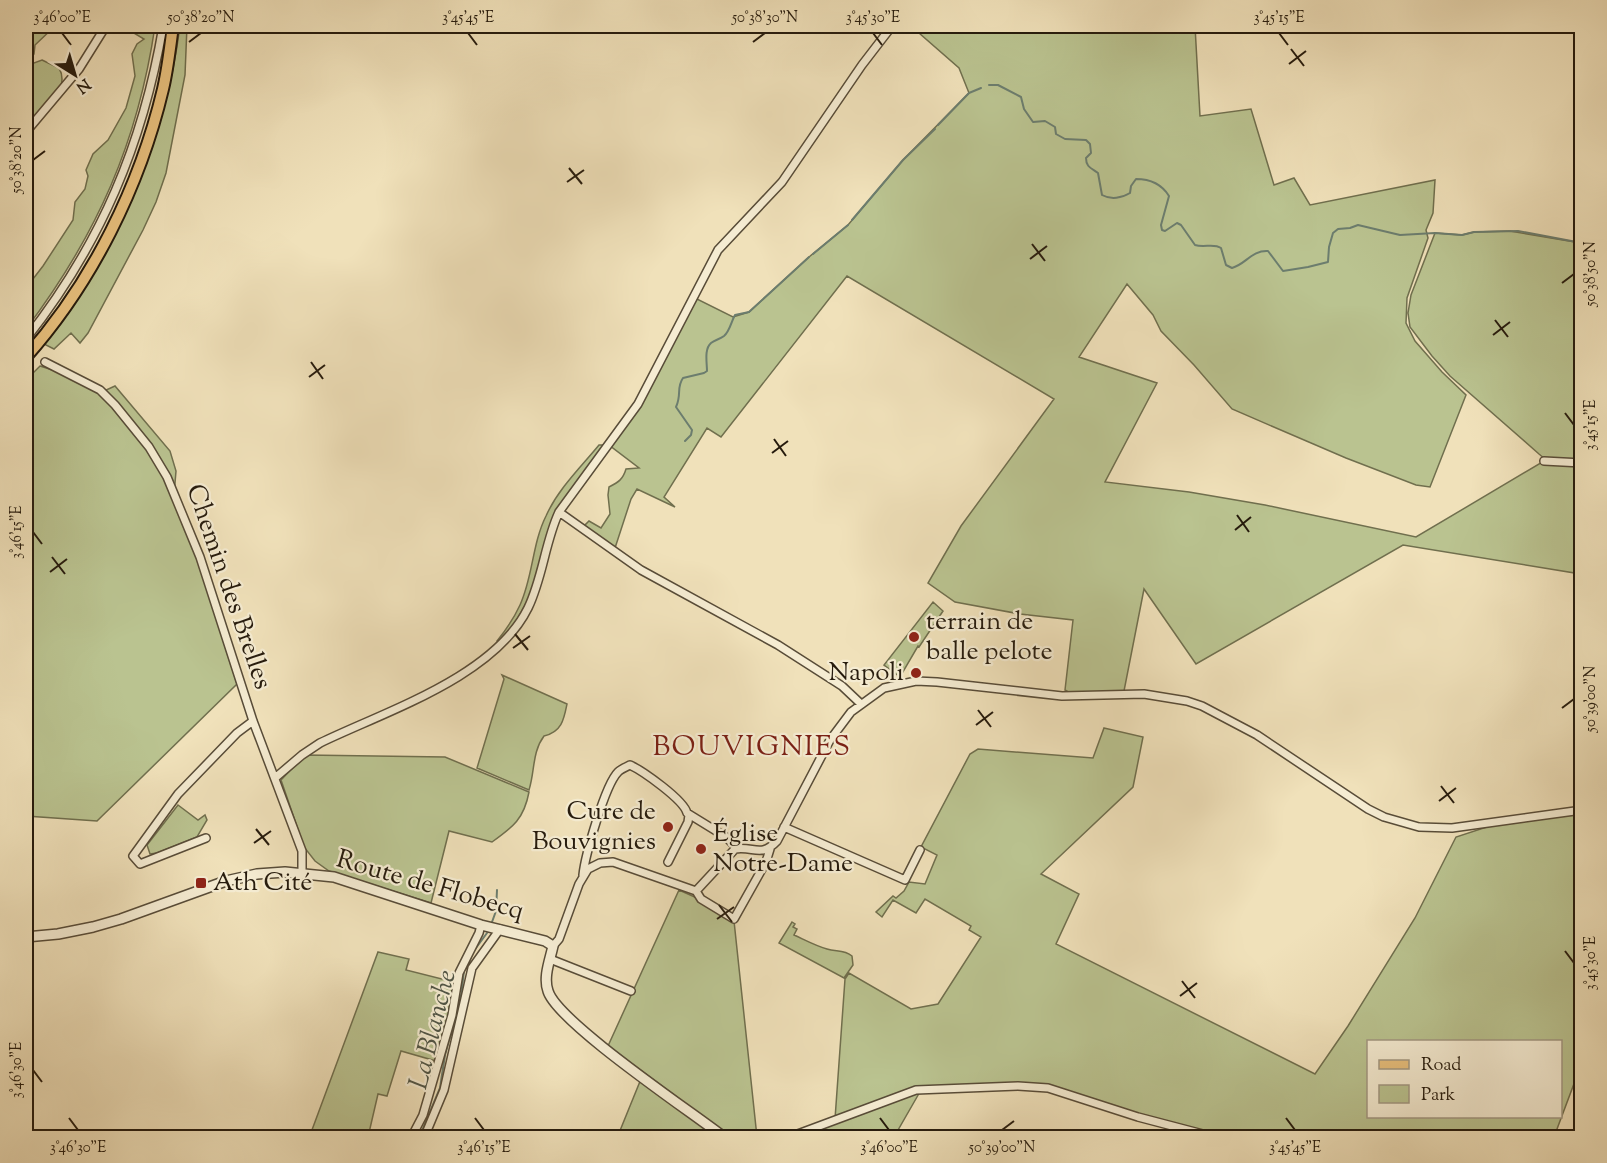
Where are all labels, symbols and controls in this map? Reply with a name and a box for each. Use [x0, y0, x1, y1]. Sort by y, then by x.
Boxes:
text: 3°46'00"E [33, 8, 91, 29]
text: 50°38'20"N [167, 8, 234, 29]
text: 3°45'45"E [442, 8, 494, 29]
text: 50°38'30"N [731, 8, 798, 29]
text: 3°45'30"E [846, 8, 900, 29]
text: 3°45'15"E [1253, 8, 1305, 29]
north arrow [45, 45, 105, 105]
text: N [70, 72, 95, 98]
text: 50°38'20"N [7, 127, 28, 194]
text: 50°38'50"N [1581, 241, 1602, 308]
text: 3°45'15"E [1581, 399, 1602, 451]
street label: Chemin des Brelles [176, 479, 280, 695]
text: 3°46'15"E [7, 505, 28, 559]
place label: terrain de balle pelote [926, 604, 1053, 671]
marker: terrain de balle pelote [907, 630, 921, 644]
place label: Napoli [828, 655, 904, 692]
marker: Napoli [909, 666, 923, 680]
text: 50°39'00"N [1581, 666, 1602, 733]
district label: BOUVIGNIES [652, 728, 852, 768]
place label: Cure de Bouvignies [532, 794, 656, 861]
place label: Église Notre-Dame [713, 816, 853, 883]
marker: Cure de Bouvignies [661, 820, 675, 834]
street label: Route de Flobecq [332, 842, 529, 931]
marker: Église Notre-Dame [694, 842, 708, 856]
place label: Ath Cité [213, 865, 312, 902]
marker: Ath Cité [194, 876, 208, 890]
text: 3°45'30"E [1581, 936, 1602, 990]
water label: La Blanche [400, 966, 468, 1094]
legend [1367, 1040, 1562, 1118]
text: 3°46'30"E [7, 1042, 28, 1098]
text: Road [1421, 1053, 1461, 1079]
text: Park [1421, 1083, 1456, 1109]
text: 3°46'30"E [50, 1138, 106, 1159]
text: 3°46'15"E [457, 1138, 511, 1159]
text: 3°46'00"E [860, 1138, 918, 1159]
text: 50°39'00"N [968, 1138, 1035, 1159]
text: 3°45'45"E [1269, 1138, 1321, 1159]

